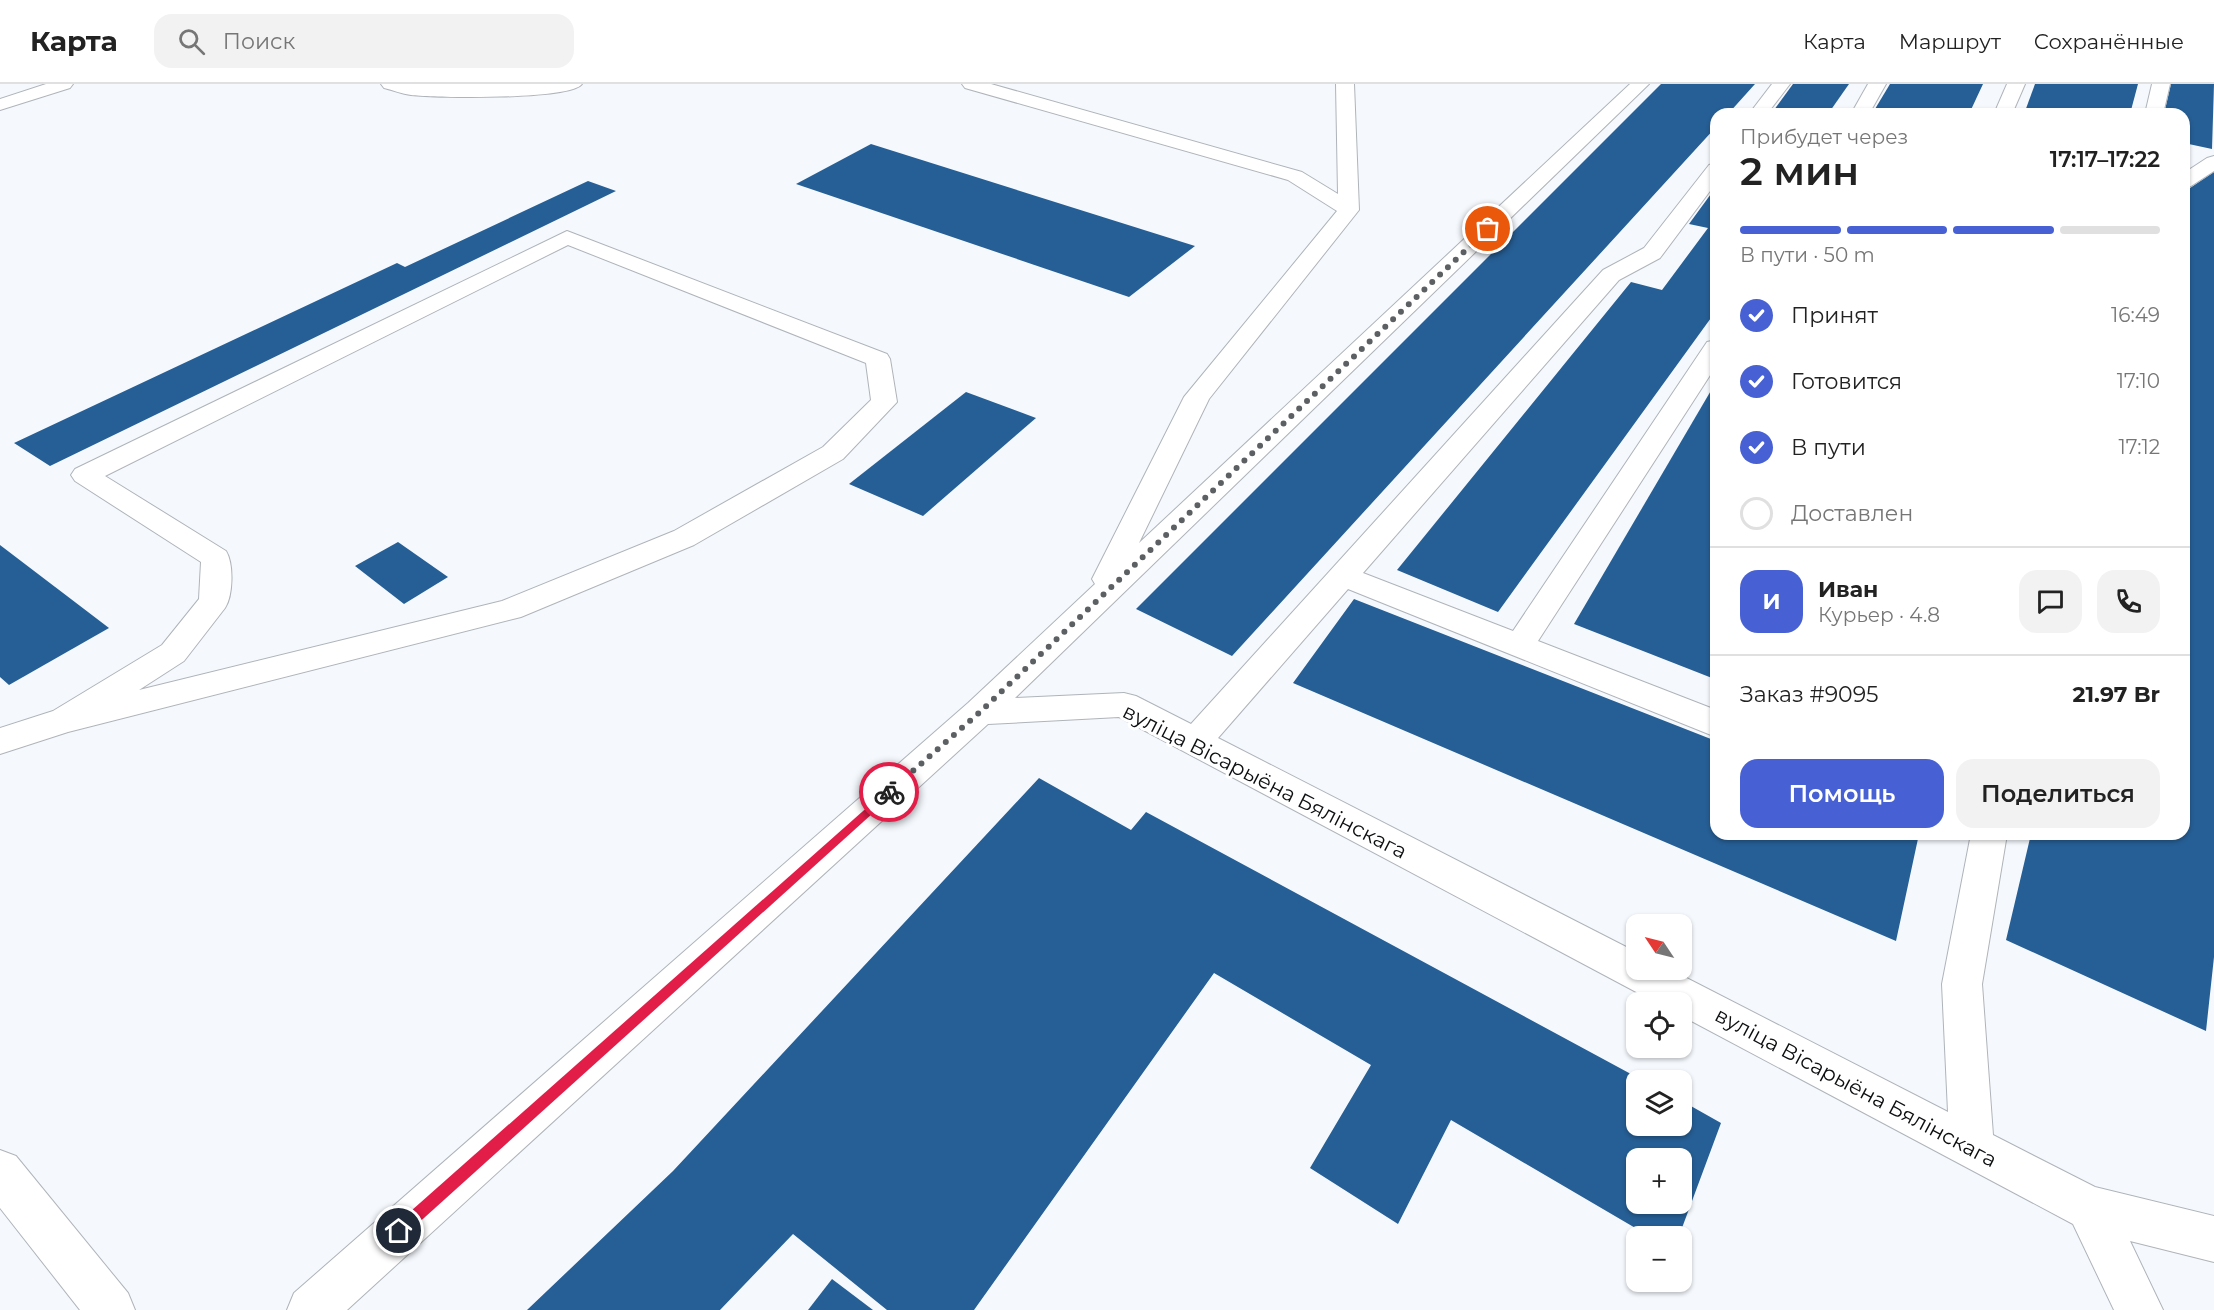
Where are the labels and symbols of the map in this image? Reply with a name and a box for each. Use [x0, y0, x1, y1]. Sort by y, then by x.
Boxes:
pin [1462, 203, 1513, 254]
street label: вуліца Вісарыёна Бялінскага [1119, 698, 1411, 864]
courier [859, 762, 919, 822]
north arrow [1626, 914, 1692, 980]
street label: вуліца Вісарыёна Бялінскага [1711, 1002, 2001, 1172]
pin [373, 1205, 424, 1256]

